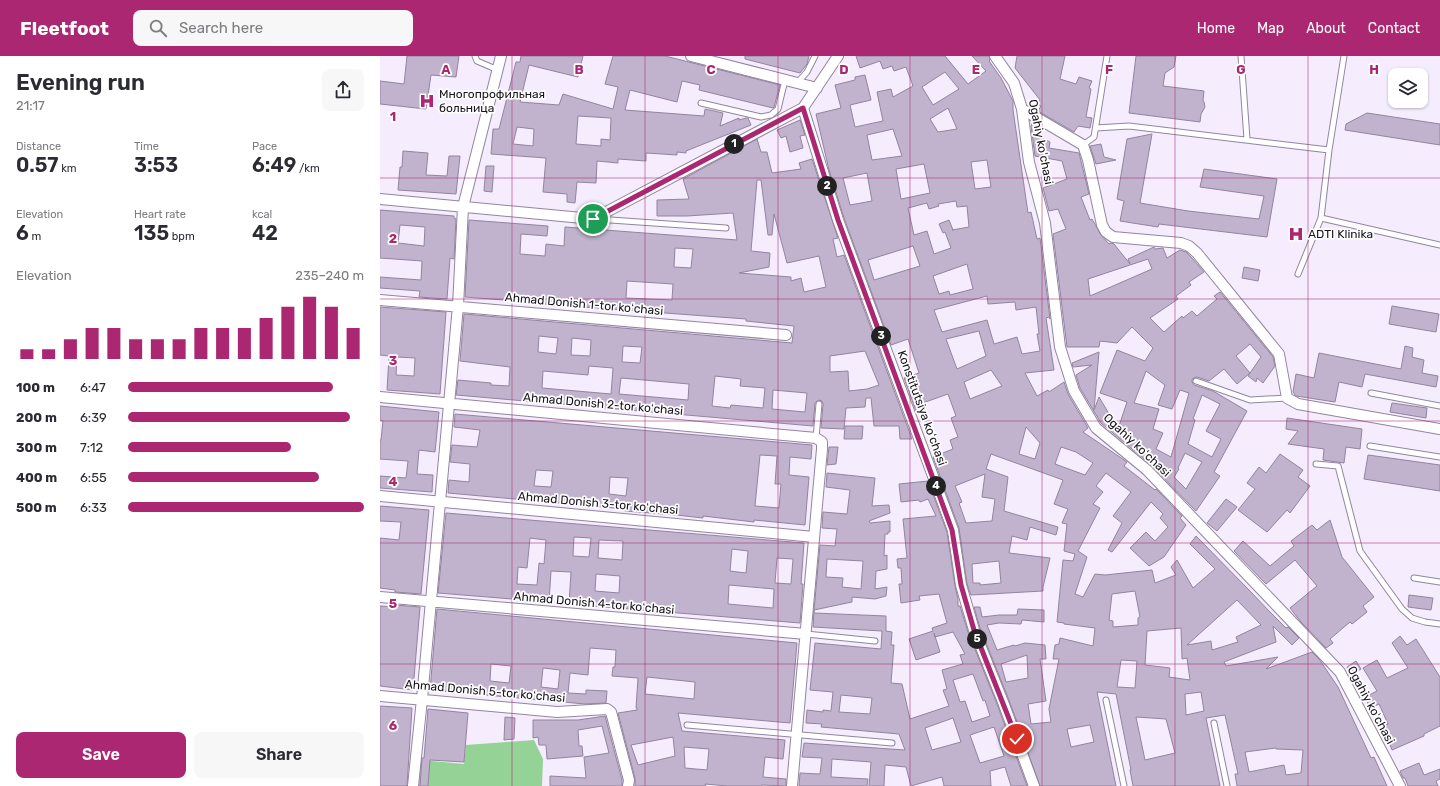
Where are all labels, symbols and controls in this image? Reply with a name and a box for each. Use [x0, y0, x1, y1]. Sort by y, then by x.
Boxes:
search box [133, 10, 413, 46]
text: Fleetfoot [20, 17, 109, 40]
icon: search [147, 17, 169, 39]
text: Search here [179, 19, 263, 37]
text: Home [1197, 20, 1235, 37]
text: Map [1257, 20, 1284, 37]
text: About [1306, 20, 1346, 37]
text: Contact [1368, 20, 1420, 37]
text: A [441, 62, 451, 77]
text: B [574, 62, 584, 77]
text: C [706, 62, 716, 77]
text: D [839, 62, 849, 77]
text: E [972, 62, 980, 77]
text: F [1105, 62, 1113, 77]
text: G [1236, 62, 1246, 77]
text: H [1369, 62, 1379, 77]
map controls [1388, 68, 1428, 108]
button: layers [1388, 68, 1428, 108]
text: Evening run [16, 69, 145, 96]
button: share [322, 69, 364, 111]
place label: Многопрофильная больница [439, 87, 545, 115]
hospital icon: Многопрофильная больница [418, 92, 436, 110]
text: 21:17 [16, 98, 45, 113]
street label: Ogahiy koʻchasi [1026, 98, 1056, 186]
text: 1 [390, 109, 396, 124]
pin: 1 [724, 134, 744, 154]
text: 1 [731, 137, 737, 150]
text: Distance [16, 140, 61, 153]
text: Time [134, 140, 159, 153]
text: Pace [252, 140, 277, 153]
text: 0.57 [16, 153, 59, 177]
text: 3:53 [134, 153, 178, 177]
text: 6:49 [252, 153, 296, 177]
text: km [59, 162, 77, 175]
text: /km [296, 162, 320, 175]
pin: 2 [817, 176, 837, 196]
text: 2 [823, 179, 831, 192]
pin [576, 202, 610, 236]
text: Elevation [16, 208, 63, 221]
text: Heart rate [134, 208, 186, 221]
text: kcal [252, 208, 272, 221]
icon: arrive [582, 208, 604, 230]
text: 6 [16, 221, 29, 245]
text: 135 [134, 221, 169, 245]
text: 42 [252, 221, 278, 245]
hospital icon: ADTI Klinika [1287, 225, 1305, 243]
place label: ADTI Klinika [1308, 227, 1373, 241]
text: m [29, 230, 41, 243]
text: bpm [169, 230, 195, 243]
text: 2 [389, 231, 397, 246]
text: Elevation [16, 268, 72, 283]
text: 235–240 m [295, 268, 364, 283]
street label: Ahmad Donish 1-tor koʻchasi [504, 290, 664, 318]
pin: 3 [871, 326, 891, 346]
text: 3 [877, 329, 885, 342]
street label: Konstitutsiya koʻchasi [895, 349, 949, 467]
text: 3 [389, 353, 398, 368]
text: 100 m [16, 380, 55, 395]
text: 6:47 [80, 380, 106, 395]
street label: Ahmad Donish 2-tor koʻchasi [522, 390, 684, 418]
text: 200 m [16, 410, 57, 425]
text: 6:39 [80, 410, 107, 425]
street label: Ogahiy koʻchasi [1101, 410, 1173, 480]
text: 300 m [16, 440, 57, 455]
text: 7:12 [80, 440, 103, 455]
text: 400 m [16, 470, 57, 485]
text: 6:55 [80, 470, 107, 485]
text: 4 [389, 474, 398, 489]
pin: 4 [926, 476, 946, 496]
text: 4 [932, 479, 940, 492]
street label: Ahmad Donish 3-tor koʻchasi [517, 489, 679, 517]
text: 500 m [16, 500, 57, 515]
text: 6:33 [80, 500, 107, 515]
street label: Ahmad Donish 4-tor koʻchasi [513, 589, 675, 617]
text: 5 [389, 596, 397, 611]
pin: 5 [967, 629, 987, 649]
text: 5 [973, 632, 981, 645]
street label: Ogahiy koʻchasi [1345, 664, 1398, 747]
street label: Ahmad Donish 5-tor koʻchasi [404, 677, 566, 705]
text: 6 [389, 718, 398, 733]
pin [1000, 722, 1034, 756]
icon: check [1006, 728, 1028, 750]
button: Save [16, 732, 186, 778]
button: Share [194, 732, 364, 778]

